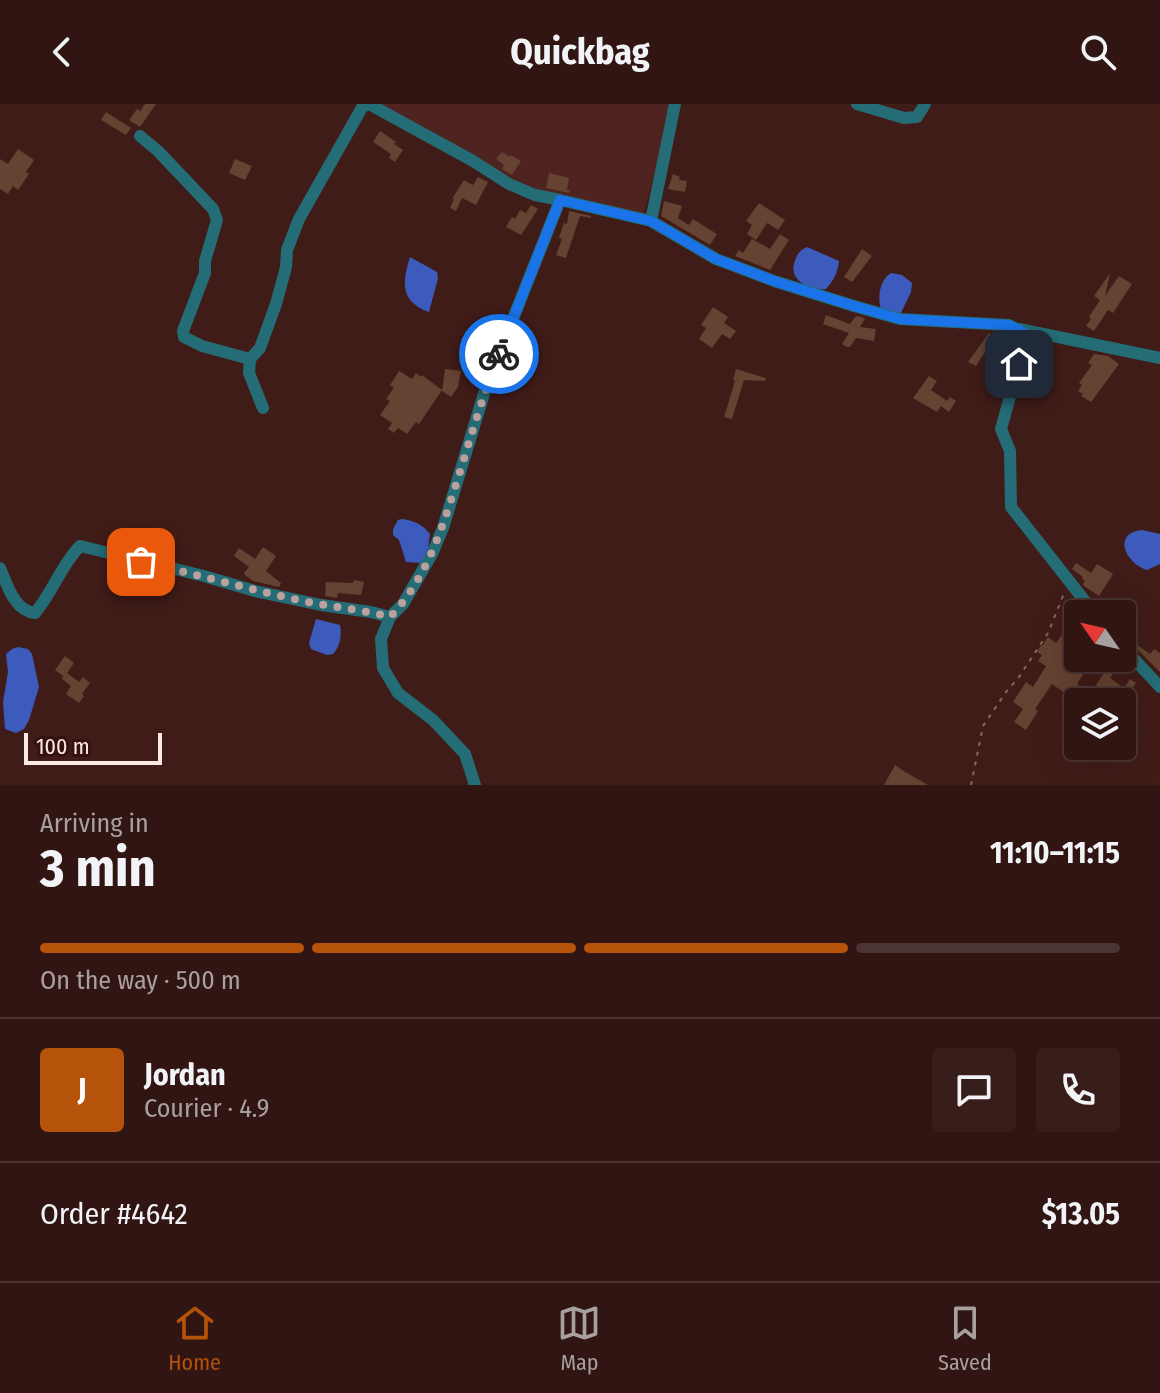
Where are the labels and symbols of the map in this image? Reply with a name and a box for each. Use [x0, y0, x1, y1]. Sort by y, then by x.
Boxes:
courier [459, 314, 539, 394]
pin [985, 330, 1053, 398]
pin [107, 528, 175, 596]
north arrow [1064, 600, 1136, 672]
scale bar [24, 729, 162, 765]

